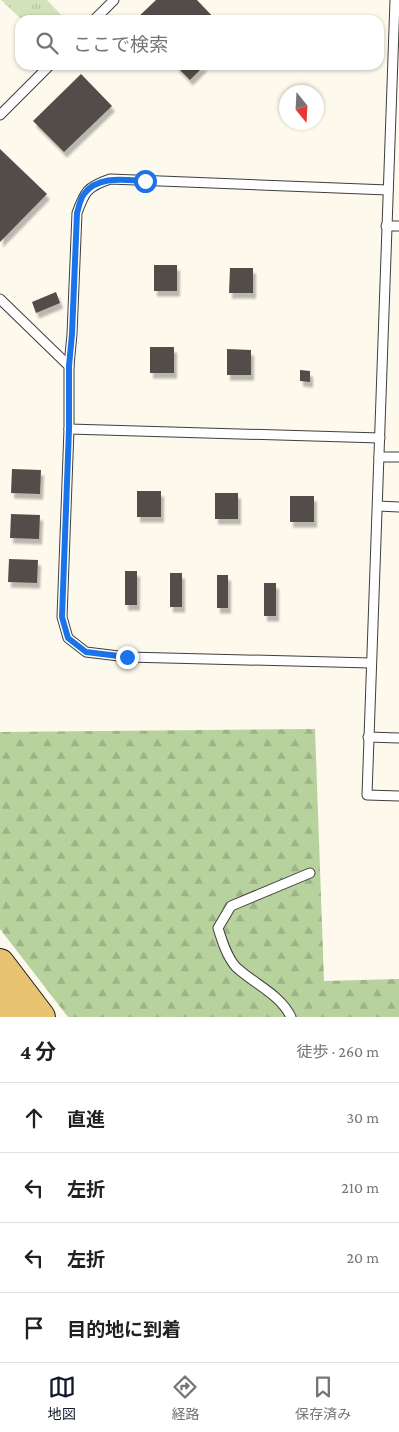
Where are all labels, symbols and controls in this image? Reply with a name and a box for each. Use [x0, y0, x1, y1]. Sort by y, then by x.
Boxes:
search box [15, 15, 384, 70]
icon: search [33, 29, 61, 57]
text: ここで検索 [73, 34, 168, 55]
north arrow [279, 85, 324, 130]
route start [134, 170, 157, 193]
route end [116, 646, 139, 669]
text: 4 分 [20, 1040, 56, 1064]
text: 徒歩 · 260 m [296, 1043, 379, 1060]
icon: ahead [20, 1104, 48, 1132]
text: 直進 [67, 1109, 105, 1130]
text: 30 m [347, 1109, 379, 1126]
icon: left [20, 1174, 48, 1202]
text: 左折 [67, 1179, 105, 1200]
text: 210 m [341, 1179, 379, 1196]
icon: left [20, 1244, 48, 1272]
text: 左折 [67, 1249, 105, 1270]
text: 20 m [346, 1249, 379, 1266]
icon: arrive [20, 1314, 48, 1342]
text: 目的地に到着 [67, 1319, 181, 1340]
tab: 地図 [48, 1373, 76, 1423]
tab: 経路 [171, 1373, 199, 1423]
tab: 保存済み [295, 1373, 351, 1423]

